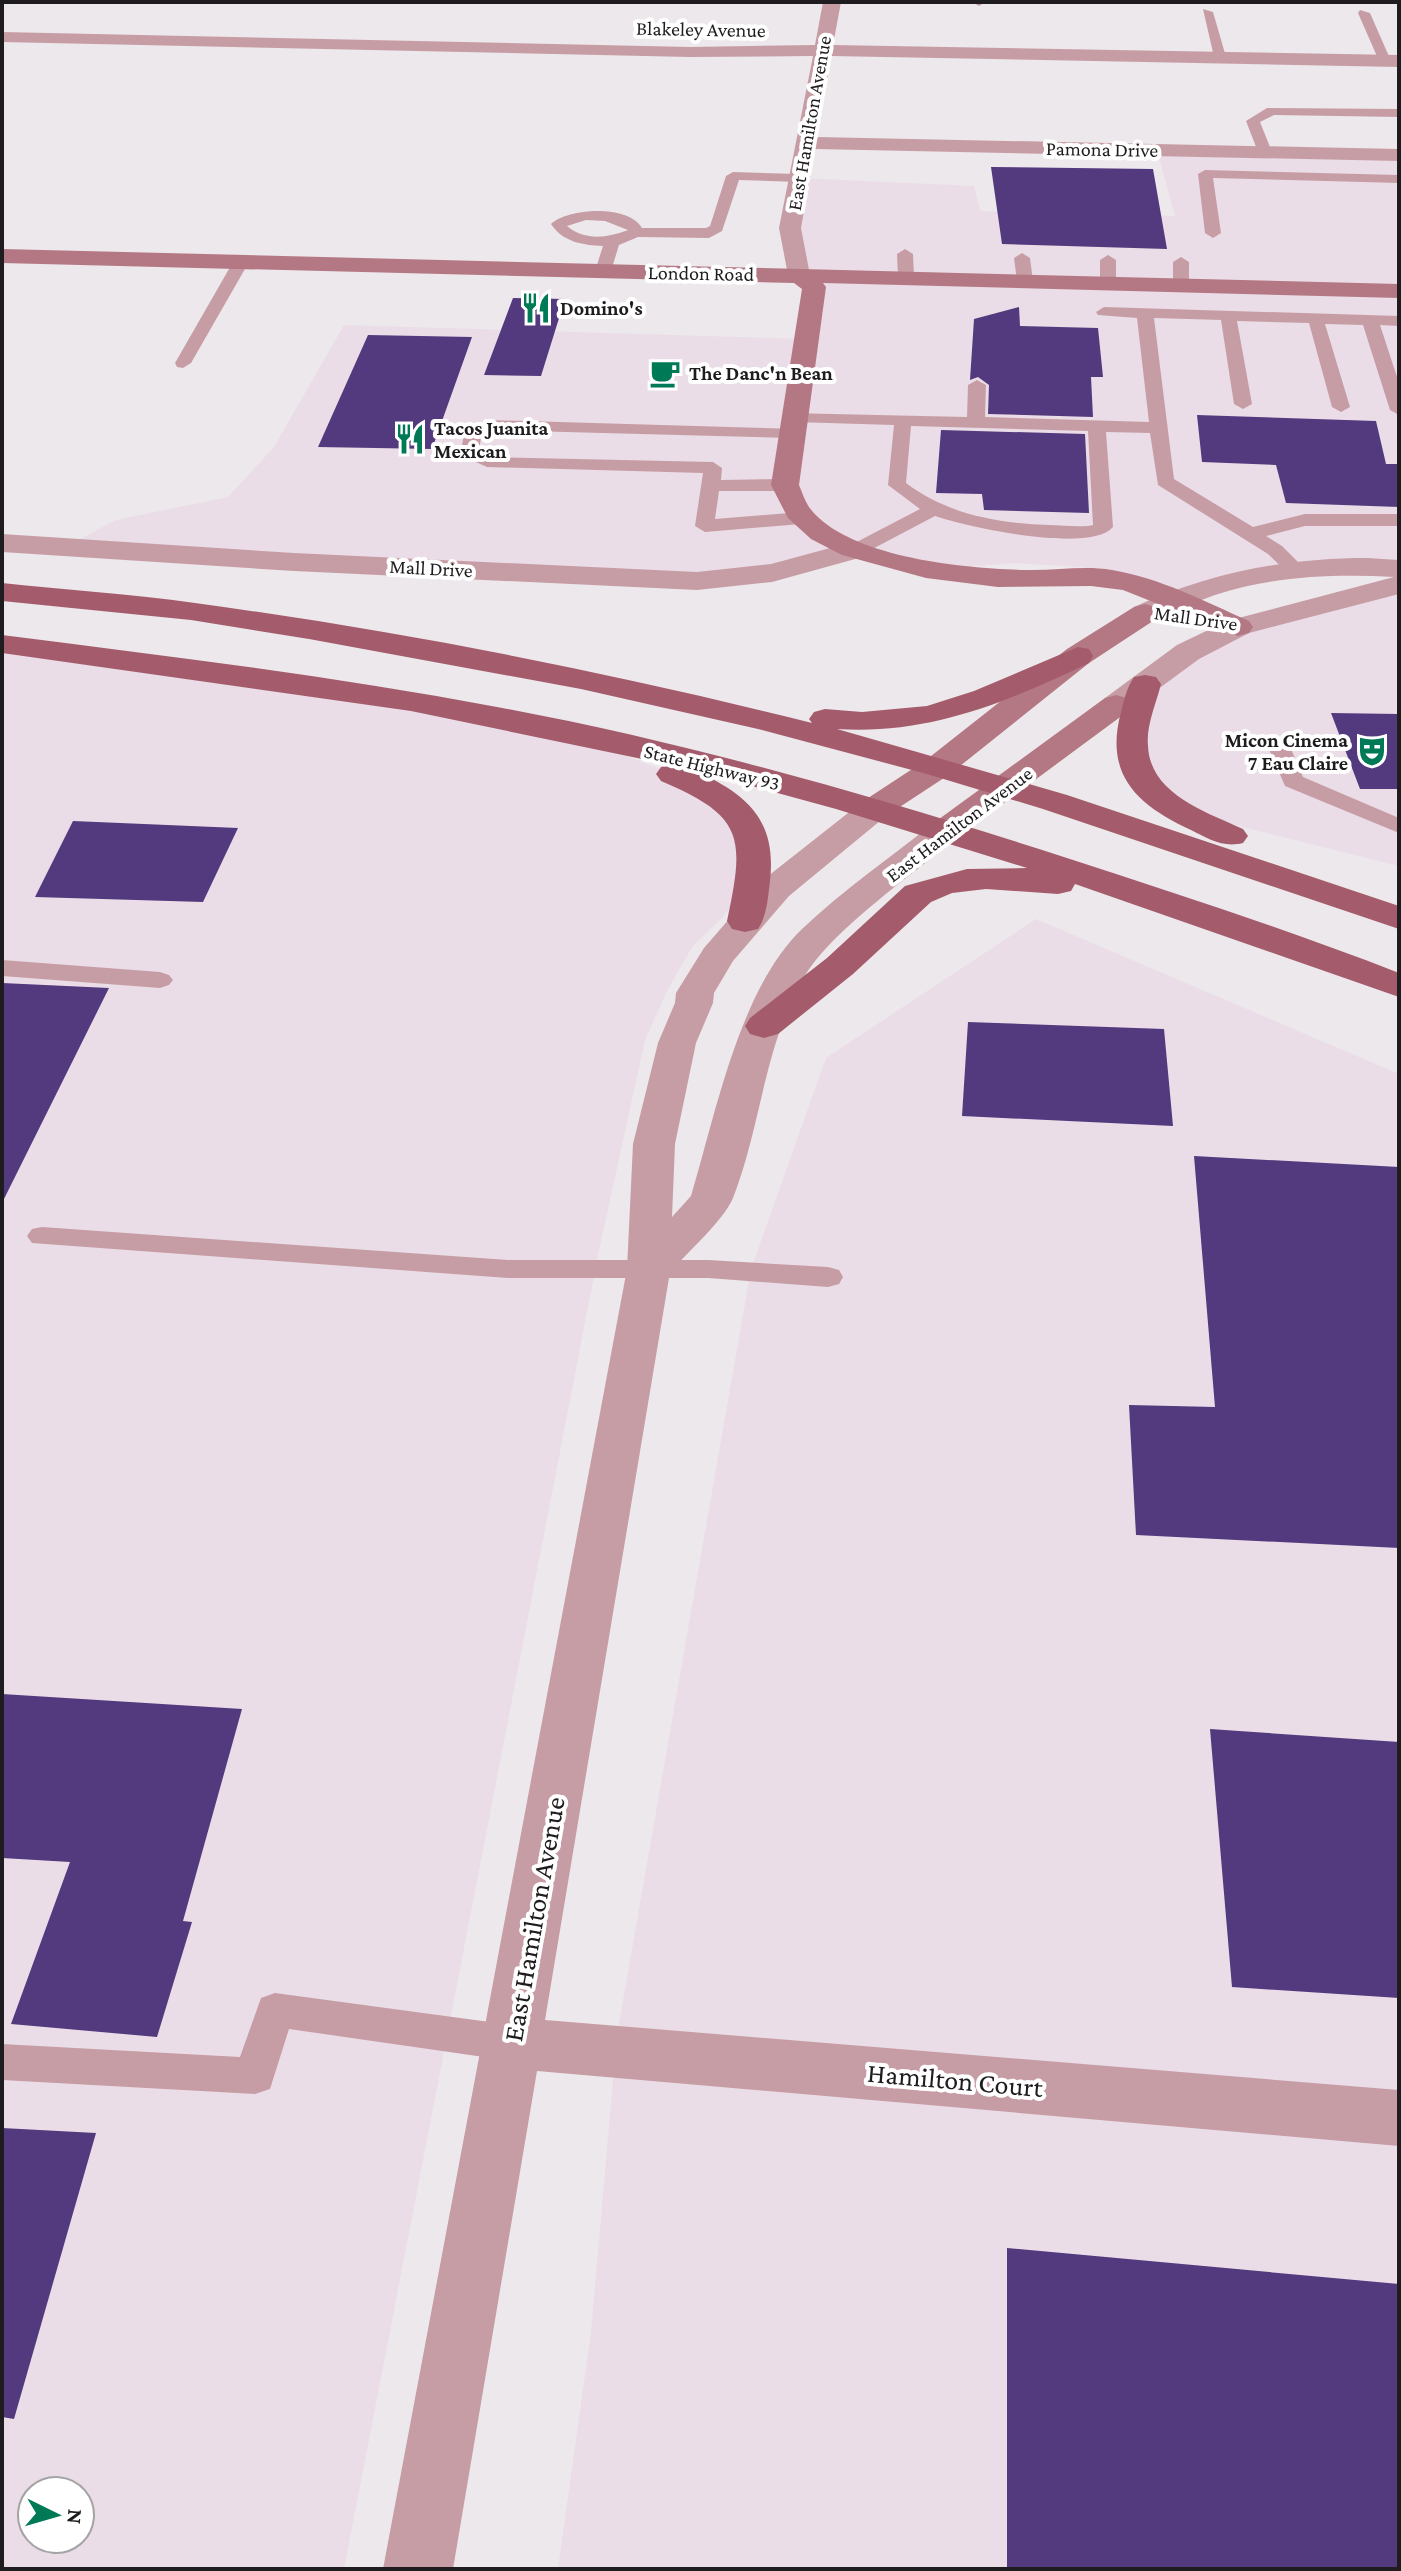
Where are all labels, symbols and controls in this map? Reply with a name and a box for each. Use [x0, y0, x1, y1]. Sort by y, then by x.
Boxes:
street label: Blakeley Avenue [636, 17, 766, 42]
street label: East Hamilton Avenue [783, 34, 835, 212]
street label: Pamona Drive [1046, 137, 1159, 161]
street label: London Road [648, 261, 755, 285]
restaurant icon: Domino's [519, 291, 553, 325]
place label: Domino's [560, 297, 643, 319]
cafe icon: The Danc'n Bean [648, 356, 682, 390]
place label: The Danc'n Bean [689, 362, 833, 384]
place label: Tacos Juanita Mexican [434, 417, 548, 462]
restaurant icon: Tacos Juanita Mexican [393, 422, 427, 456]
street label: Mall Drive [389, 555, 474, 581]
street label: Mall Drive [1153, 601, 1239, 635]
place label: Micon Cinema 7 Eau Claire [1225, 729, 1348, 774]
theatre icon: Micon Cinema 7 Eau Claire [1355, 734, 1389, 768]
street label: State Highway 93 [642, 740, 782, 795]
street label: East Hamilton Avenue [882, 762, 1037, 886]
street label: East Hamilton Avenue [497, 1794, 571, 2044]
street label: Hamilton Court [866, 2057, 1045, 2103]
north arrow [16, 2475, 96, 2555]
text: N [62, 2508, 89, 2525]

